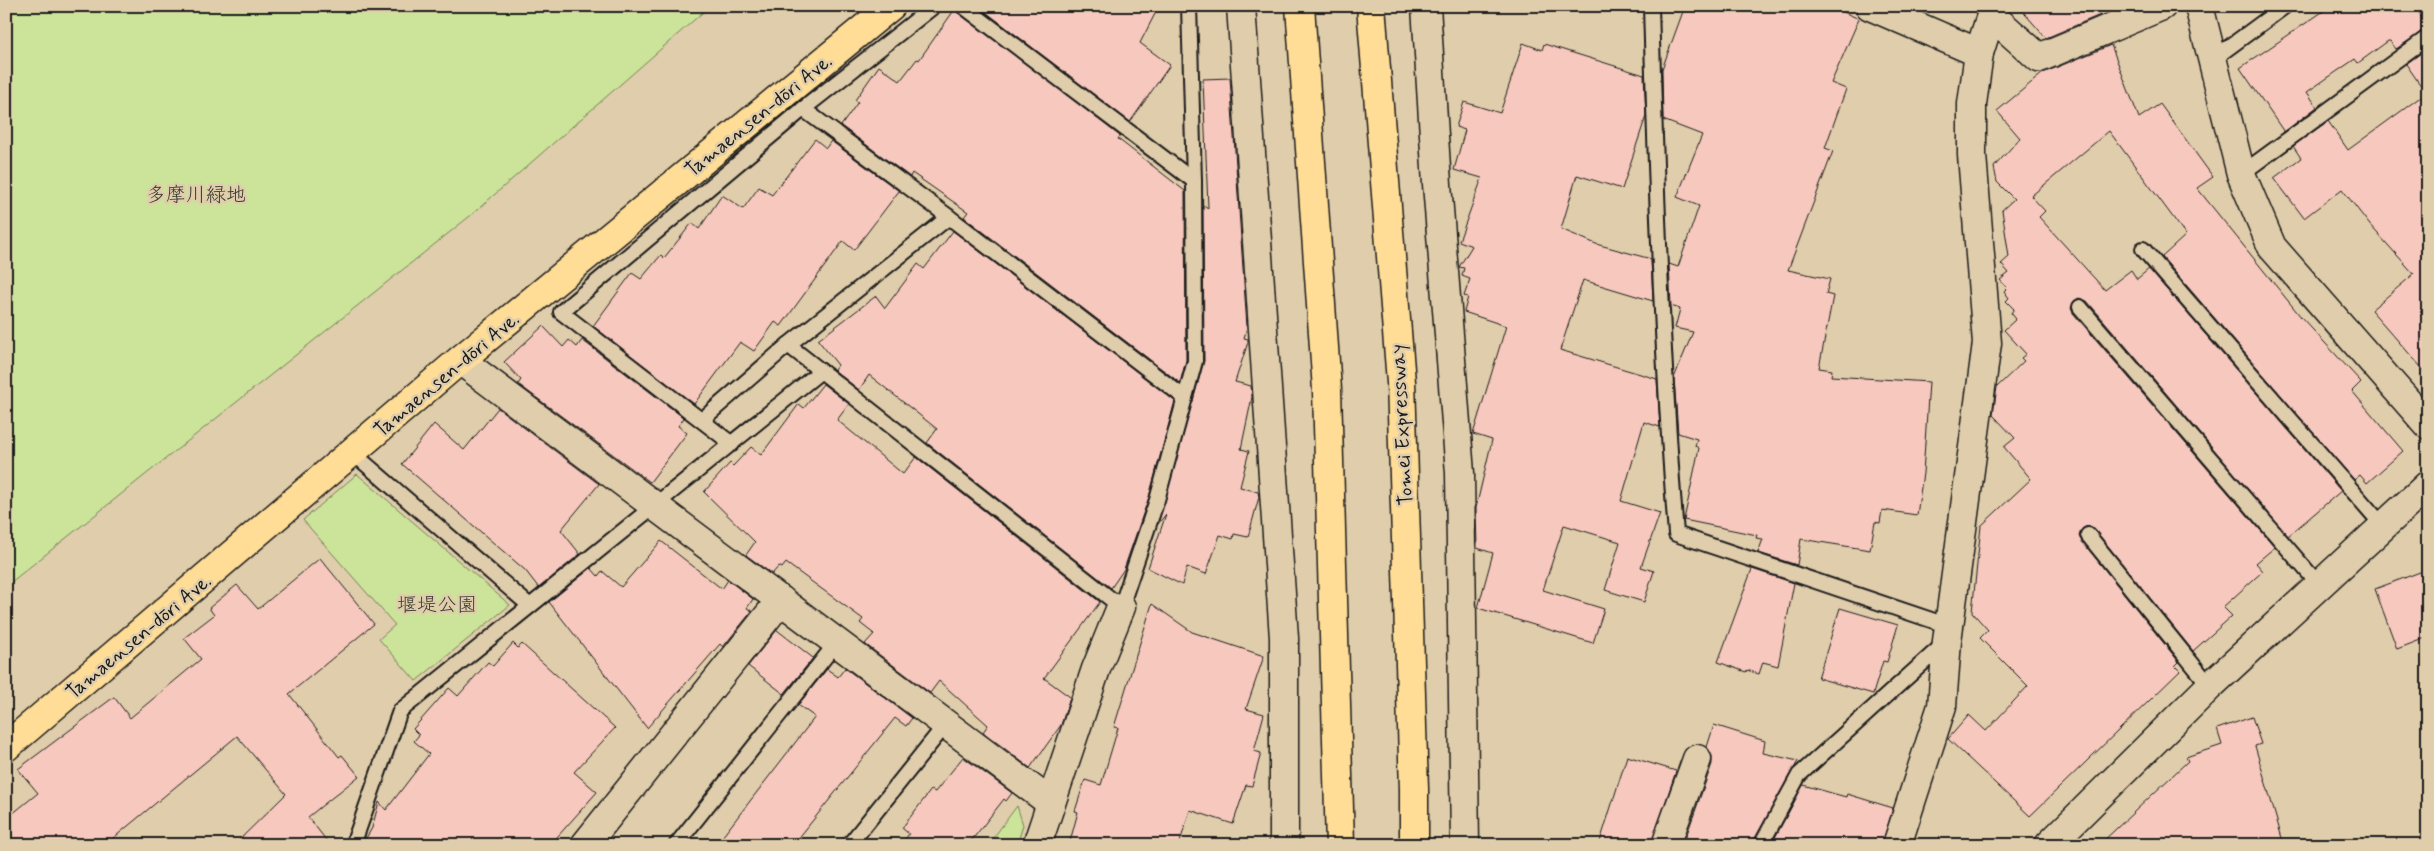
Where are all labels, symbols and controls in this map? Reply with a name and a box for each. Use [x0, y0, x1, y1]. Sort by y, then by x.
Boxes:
street label: Tamaensen-dōri Ave. [680, 48, 838, 184]
park label: 多摩川緑地 [146, 182, 246, 209]
street label: Tamaensen-dōri Ave. [368, 306, 525, 444]
street label: Tomei Expressway [1385, 343, 1420, 506]
street label: Tamaensen-dōri Ave. [60, 568, 217, 706]
park label: 堰堤公園 [397, 592, 477, 619]

